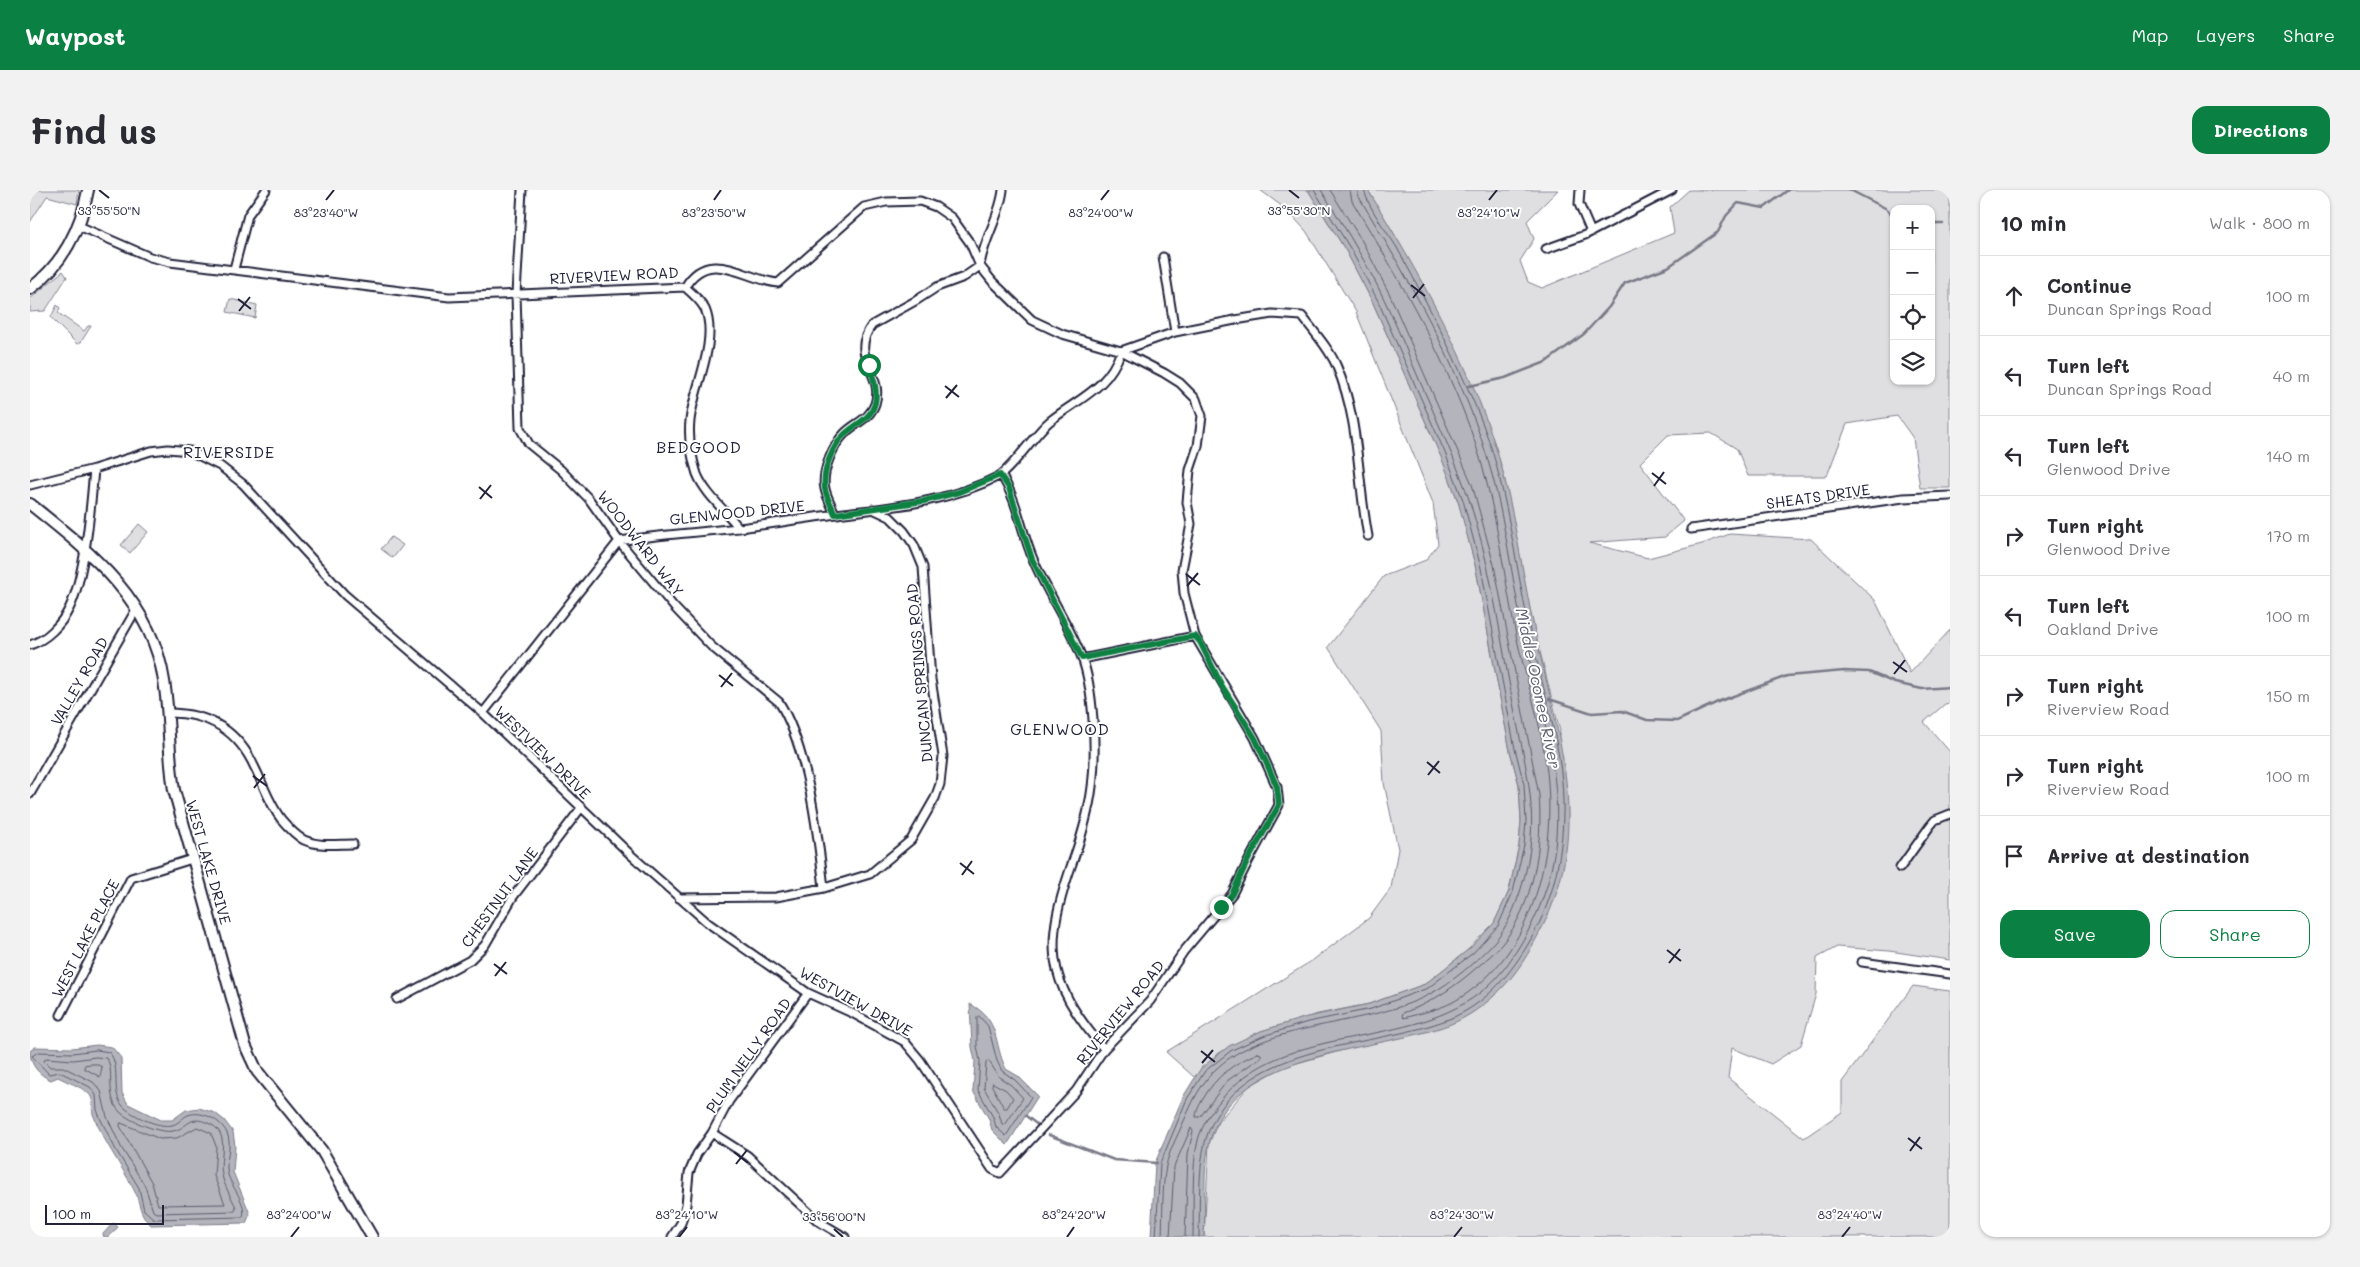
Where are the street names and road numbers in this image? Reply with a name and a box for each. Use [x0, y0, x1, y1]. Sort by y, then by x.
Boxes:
street label: RIVERVIEW ROAD [549, 262, 679, 288]
street label: SHEATS DRIVE [1765, 479, 1872, 513]
street label: WOODWARD WAY [593, 486, 689, 600]
street label: GLENWOOD DRIVE [669, 495, 806, 529]
street label: DUNCAN SPRINGS ROAD [901, 583, 937, 763]
street label: VALLEY ROAD [46, 633, 112, 729]
street label: WESTVIEW DRIVE [491, 701, 596, 803]
street label: WEST LAKE DRIVE [182, 797, 236, 927]
street label: CHESTNUT LANE [456, 843, 542, 951]
street label: WEST LAKE PLACE [47, 875, 124, 1000]
street label: RIVERVIEW ROAD [1072, 956, 1168, 1068]
street label: WESTVIEW DRIVE [796, 962, 916, 1041]
street label: PLUM NELLY ROAD [701, 994, 795, 1116]

